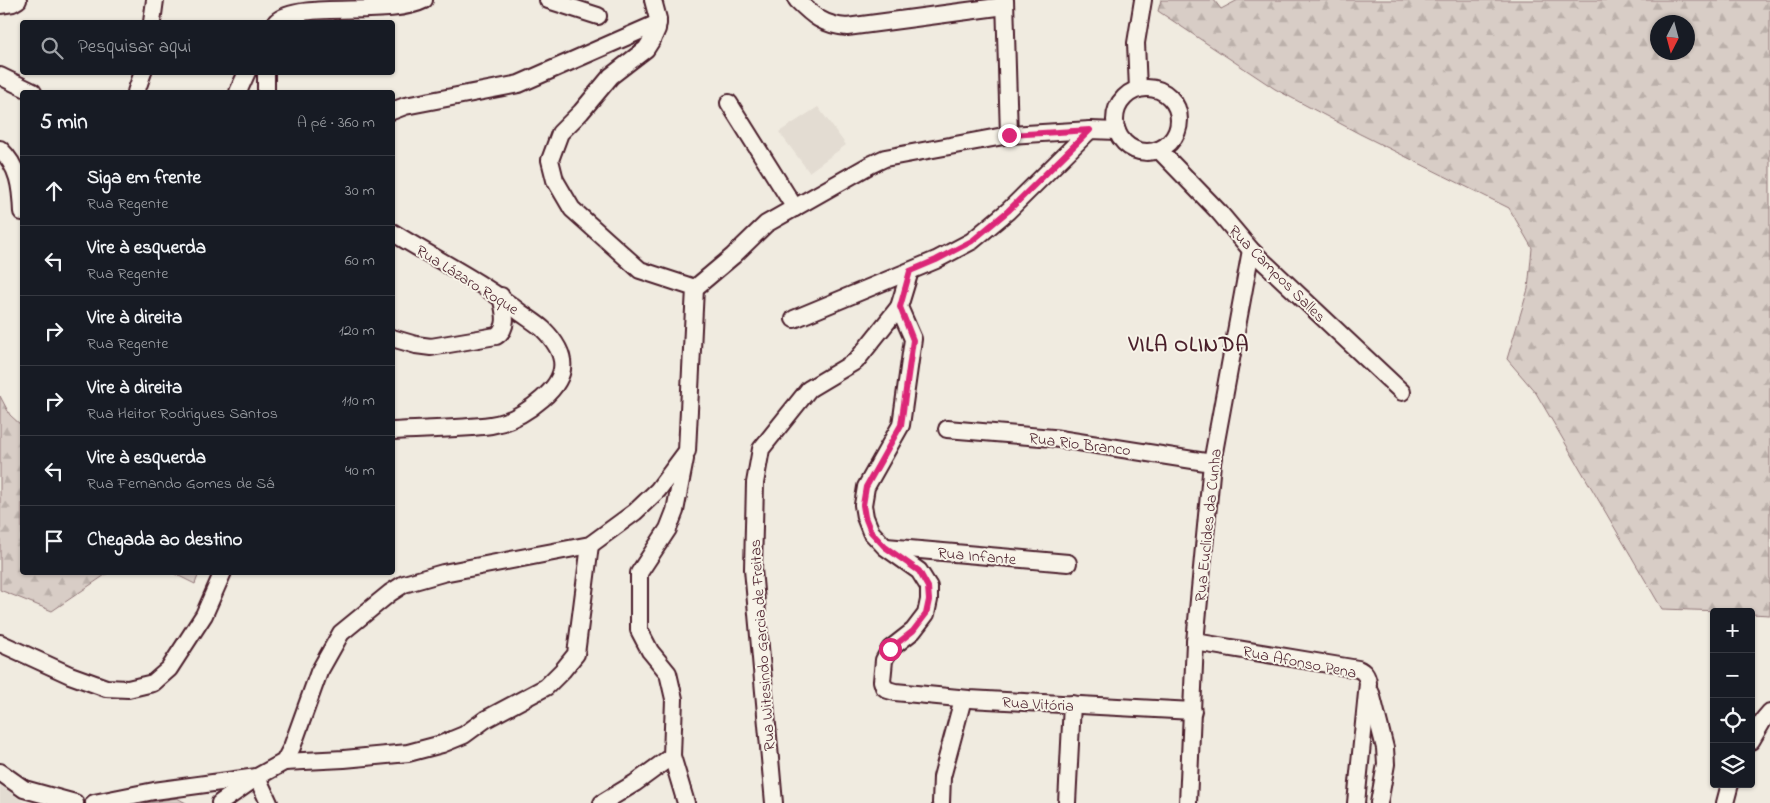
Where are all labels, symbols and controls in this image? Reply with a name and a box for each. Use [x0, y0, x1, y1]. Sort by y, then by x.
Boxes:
north arrow [1650, 15, 1695, 60]
search box [20, 20, 395, 75]
icon: search [38, 34, 66, 62]
text: Pesquisar aqui [78, 34, 191, 61]
text: 5 min [40, 108, 88, 138]
text: A pé · 360 m [297, 111, 375, 135]
route end [998, 124, 1021, 147]
text: Siga em frente [87, 165, 201, 192]
icon: ahead [40, 177, 68, 205]
text: 30 m [345, 179, 375, 203]
text: Rua Regente [87, 192, 168, 216]
street label: Rua Campos Salles [1222, 220, 1331, 329]
text: Vire à esquerda [87, 235, 206, 262]
street label: Rua Lázaro Roque [411, 239, 524, 322]
icon: left [40, 247, 68, 275]
text: 60 m [345, 249, 375, 273]
text: Rua Regente [87, 262, 168, 286]
text: Vire à direita [87, 305, 182, 332]
icon: right [40, 317, 68, 345]
text: 120 m [339, 319, 375, 343]
district label: VILA OLINDA [1128, 331, 1249, 361]
text: Rua Regente [87, 332, 168, 356]
text: Vire à direita [87, 375, 182, 402]
icon: right [40, 387, 68, 415]
text: 110 m [341, 389, 375, 413]
text: Rua Heitor Rodrigues Santos [87, 402, 278, 426]
street label: Rua Rio Branco [1028, 427, 1132, 463]
text: Vire à esquerda [87, 445, 206, 472]
street label: Rua Euclides da Cunha [1189, 447, 1229, 603]
icon: left [40, 457, 68, 485]
text: 40 m [345, 459, 375, 483]
text: Rua Fernando Gomes de Sá [87, 472, 274, 496]
icon: arrive [40, 527, 68, 555]
text: Chegada ao destino [87, 527, 242, 554]
street label: Rua Witesindo Garcia de Freitas [744, 538, 782, 752]
street label: Rua Infante [937, 542, 1018, 572]
map controls [1710, 608, 1755, 788]
button: + [1710, 608, 1755, 653]
route start [879, 638, 902, 661]
street label: Rua Afonso Pena [1241, 640, 1359, 686]
button: − [1710, 653, 1755, 698]
street label: Rua Vitória [1001, 691, 1074, 719]
button: locate [1710, 698, 1755, 743]
button: layers [1710, 743, 1755, 788]

